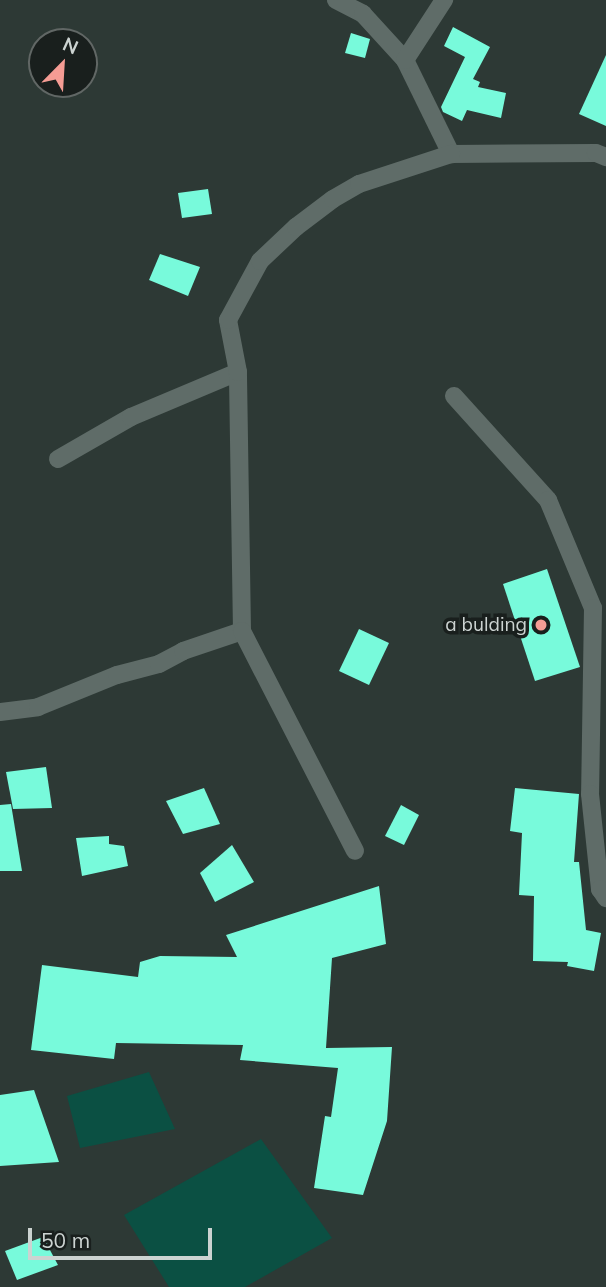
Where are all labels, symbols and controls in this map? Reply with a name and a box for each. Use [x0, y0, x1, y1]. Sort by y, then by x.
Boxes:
north arrow [28, 28, 98, 98]
text: N [59, 32, 82, 60]
place label: a bulding [445, 614, 527, 636]
marker: a bulding [533, 617, 549, 633]
scale bar [32, 1214, 215, 1258]
text: 50 m [41, 1227, 90, 1253]

